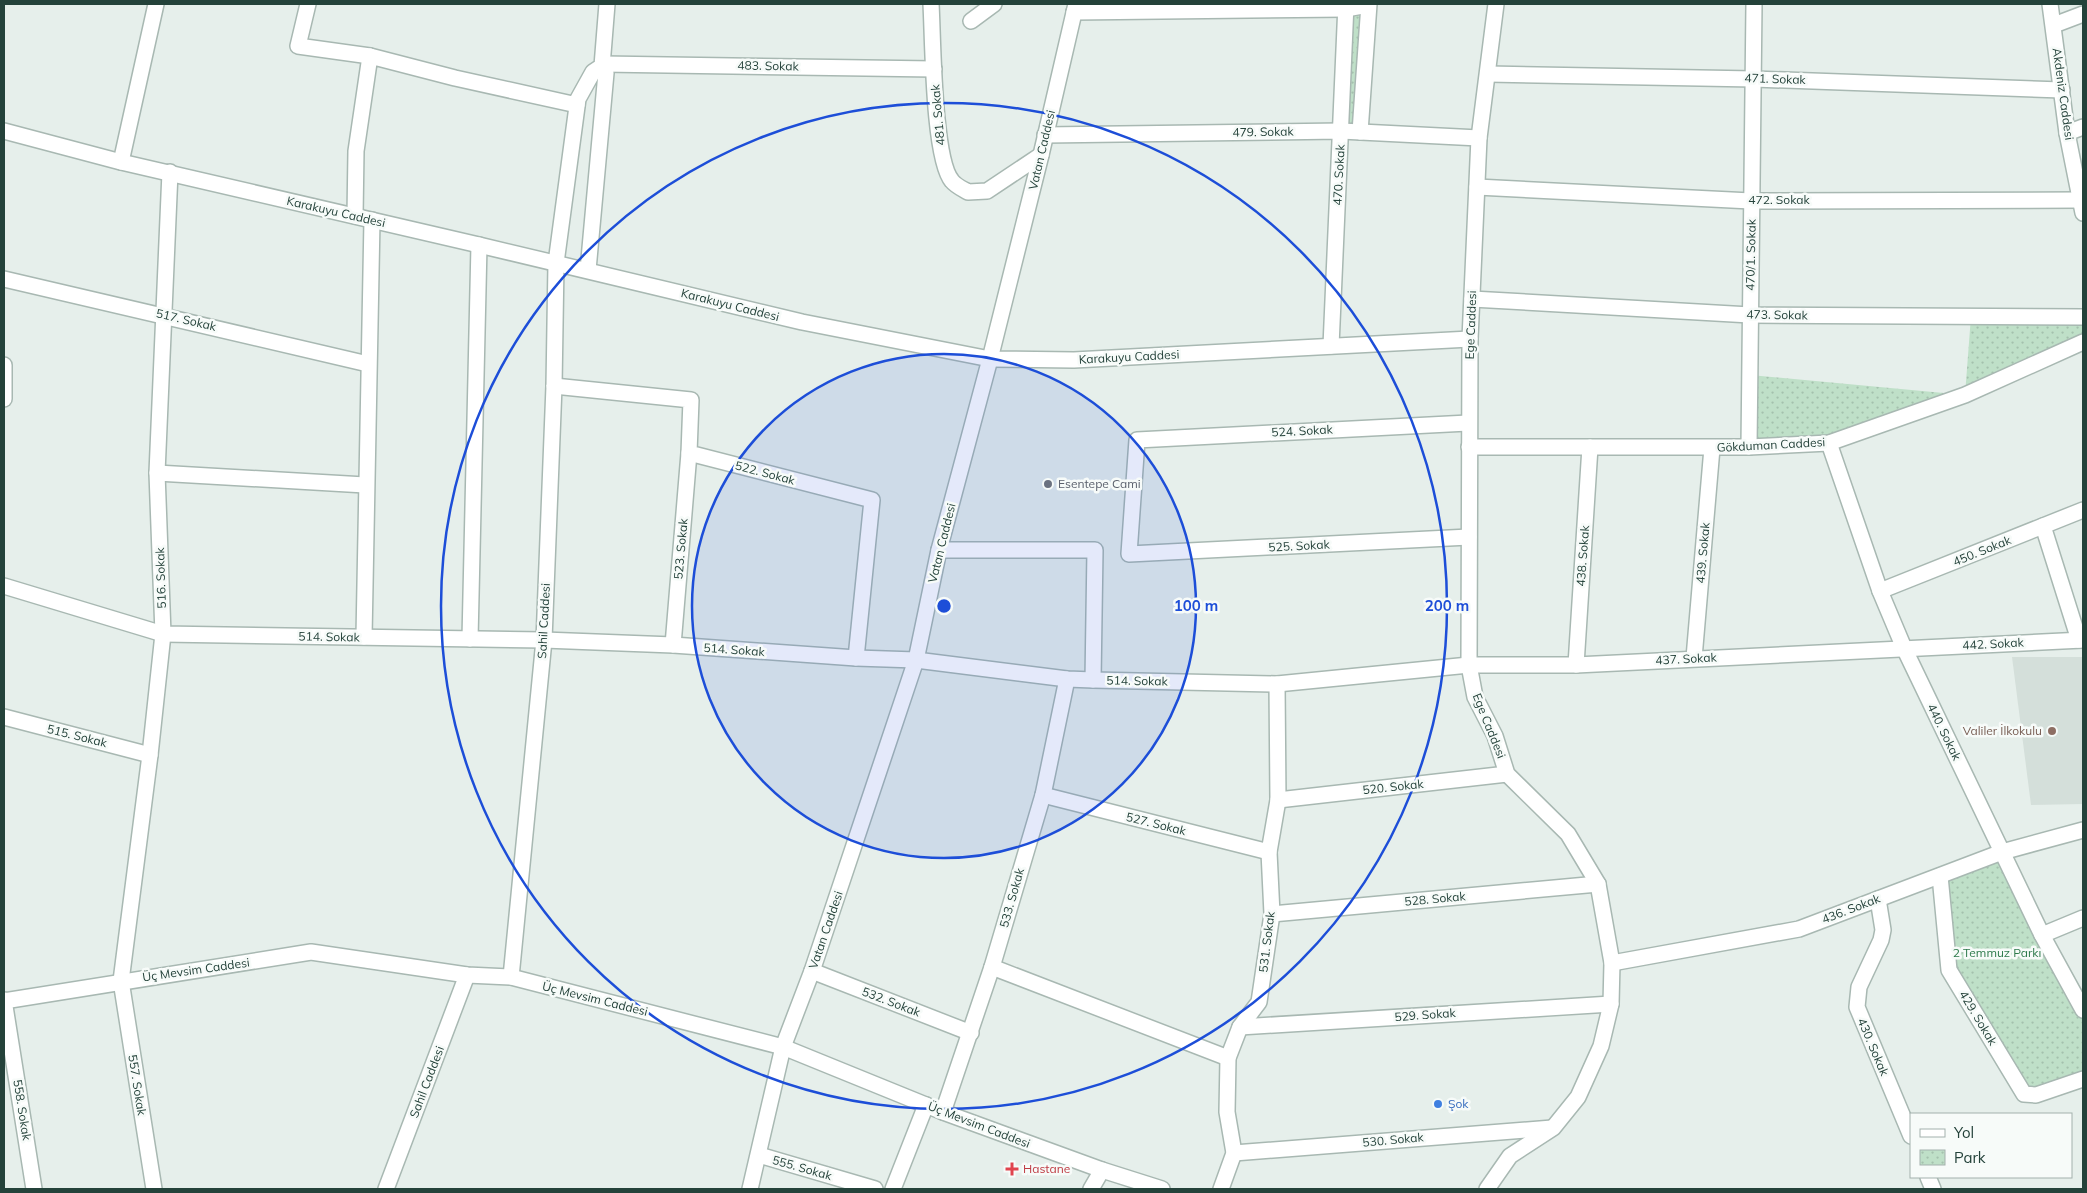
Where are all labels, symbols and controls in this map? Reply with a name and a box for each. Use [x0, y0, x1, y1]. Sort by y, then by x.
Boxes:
street label: Akdeniz Caddesi [2050, 47, 2077, 141]
street label: 483. Sokak [737, 57, 800, 74]
street label: 471. Sokak [1744, 70, 1807, 87]
street label: 481. Sokak [927, 83, 948, 146]
street label: Vatan Caddesi [1025, 108, 1058, 191]
street label: 479. Sokak [1232, 123, 1295, 140]
street label: 470. Sokak [1329, 143, 1348, 206]
street label: 472. Sokak [1748, 192, 1810, 207]
street label: Karakuyu Caddesi [285, 193, 387, 230]
street label: 470/1. Sokak [1742, 218, 1759, 291]
street label: Karakuyu Caddesi [679, 285, 781, 324]
street label: Ege Caddesi [1462, 290, 1479, 360]
street label: 517. Sokak [155, 305, 218, 334]
street label: 473. Sokak [1746, 306, 1809, 323]
street label: Karakuyu Caddesi [1078, 346, 1180, 367]
street label: 524. Sokak [1271, 421, 1334, 440]
street label: Gökduman Caddesi [1716, 434, 1826, 455]
street label: 522. Sokak [734, 457, 797, 488]
place label: Esentepe Cami [1058, 476, 1141, 491]
marker: Esentepe Cami [1042, 478, 1054, 490]
street label: Vatan Caddesi [924, 501, 959, 584]
street label: 523. Sokak [670, 517, 691, 580]
street label: 439. Sokak [1692, 521, 1713, 584]
street label: 438. Sokak [1573, 524, 1592, 587]
street label: 450. Sokak [1951, 532, 2014, 569]
street label: 525. Sokak [1268, 536, 1331, 555]
street label: 516. Sokak [152, 546, 169, 609]
street label: Sahil Caddesi [534, 583, 553, 659]
text: 100 m [1174, 596, 1218, 615]
text: 200 m [1425, 596, 1469, 615]
centre of rings [935, 597, 953, 615]
street label: 514. Sokak [298, 628, 361, 645]
street label: 442. Sokak [1962, 634, 2025, 653]
street label: 514. Sokak [703, 640, 766, 659]
street label: 437. Sokak [1655, 649, 1718, 668]
street label: 514. Sokak [1106, 672, 1169, 689]
street label: Ege Caddesi [1470, 691, 1509, 761]
street label: 440. Sokak [1924, 701, 1965, 763]
street label: 515. Sokak [46, 721, 109, 750]
place label: Valiler İlkokulu [1963, 723, 2042, 738]
marker: Valiler İlkokulu [2046, 725, 2058, 737]
street label: 520. Sokak [1362, 776, 1425, 797]
street label: 527. Sokak [1125, 809, 1188, 838]
street label: 533. Sokak [996, 866, 1027, 929]
street label: 528. Sokak [1404, 888, 1467, 909]
street label: Vatan Caddesi [805, 889, 846, 971]
street label: 436. Sokak [1820, 890, 1883, 927]
street label: 531. Sokak [1255, 910, 1278, 973]
park label: 2 Temmuz Parkı [1953, 945, 2041, 960]
street label: Üç Mevsim Caddesi [141, 955, 251, 984]
street label: Üç Mevsim Caddesi [541, 978, 650, 1019]
street label: 532. Sokak [860, 984, 923, 1020]
street label: 429. Sokak [1956, 988, 2001, 1049]
street label: 529. Sokak [1394, 1005, 1457, 1024]
street label: 430. Sokak [1855, 1016, 1893, 1079]
street label: Sahil Caddesi [406, 1044, 447, 1120]
street label: 557. Sokak [125, 1053, 150, 1117]
street label: 558. Sokak [10, 1078, 35, 1142]
place label: Şok [1448, 1096, 1469, 1111]
street label: Üç Mevsim Caddesi [926, 1098, 1033, 1151]
marker: Şok [1432, 1098, 1444, 1110]
legend [1910, 1113, 2072, 1178]
text: Yol [1953, 1123, 1974, 1142]
street label: 530. Sokak [1362, 1129, 1425, 1150]
text: Park [1954, 1148, 1986, 1167]
street label: 555. Sokak [771, 1152, 834, 1183]
place label: Hastane [1023, 1161, 1070, 1176]
marker: Hastane [1005, 1162, 1019, 1176]

